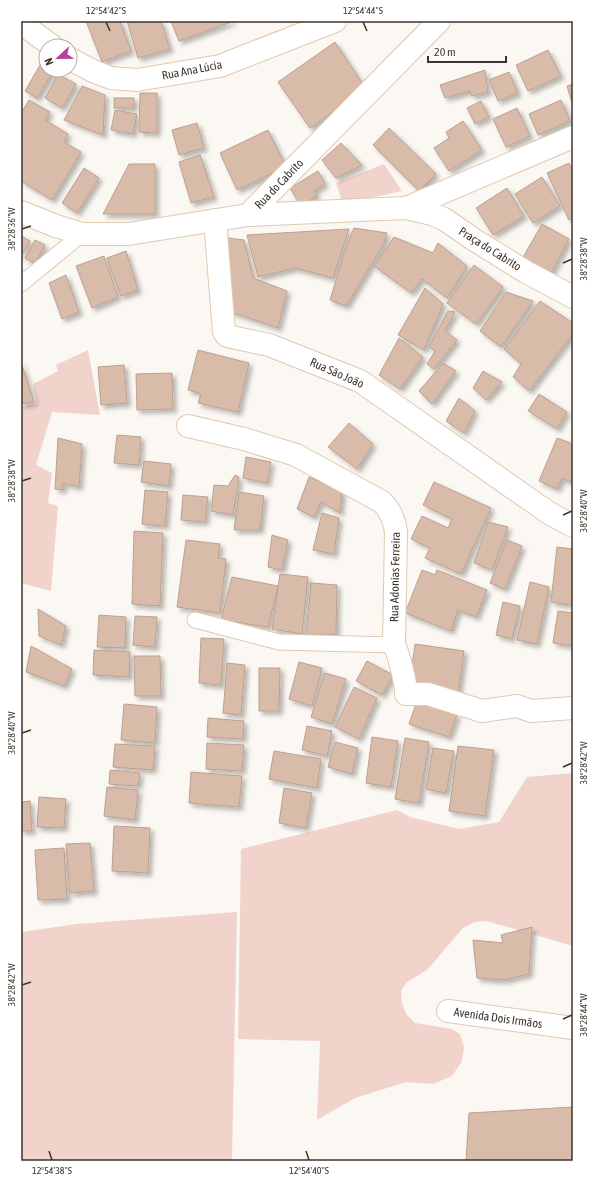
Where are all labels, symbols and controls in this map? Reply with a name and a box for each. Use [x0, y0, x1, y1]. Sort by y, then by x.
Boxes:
text: 12°54'42"S [86, 5, 126, 16]
text: 12°54'44"S [343, 5, 383, 16]
north arrow [38, 38, 78, 78]
scale bar [428, 38, 506, 64]
text: 20 m [434, 45, 456, 59]
text: N [42, 56, 56, 67]
street label: Rua Ana Lúcia [161, 57, 223, 83]
street label: Rua do Cabrito [252, 156, 306, 212]
text: 38°28'36"W [6, 207, 17, 251]
street label: Praça do Cabrito [456, 224, 524, 274]
text: 38°28'38"W [578, 237, 589, 281]
street label: Rua São João [308, 355, 366, 391]
text: 38°28'38"W [6, 459, 17, 503]
text: 38°28'40"W [578, 489, 589, 533]
street label: Rua Adonias Ferreira [387, 532, 403, 622]
text: 38°28'40"W [6, 711, 17, 755]
text: 38°28'42"W [578, 741, 589, 785]
text: 38°28'42"W [6, 963, 17, 1007]
text: 38°28'44"W [578, 993, 589, 1037]
street label: Avenida Dois Irmãos [453, 1005, 543, 1031]
text: 12°54'38"S [32, 1165, 72, 1176]
text: 12°54'40"S [289, 1165, 329, 1176]

